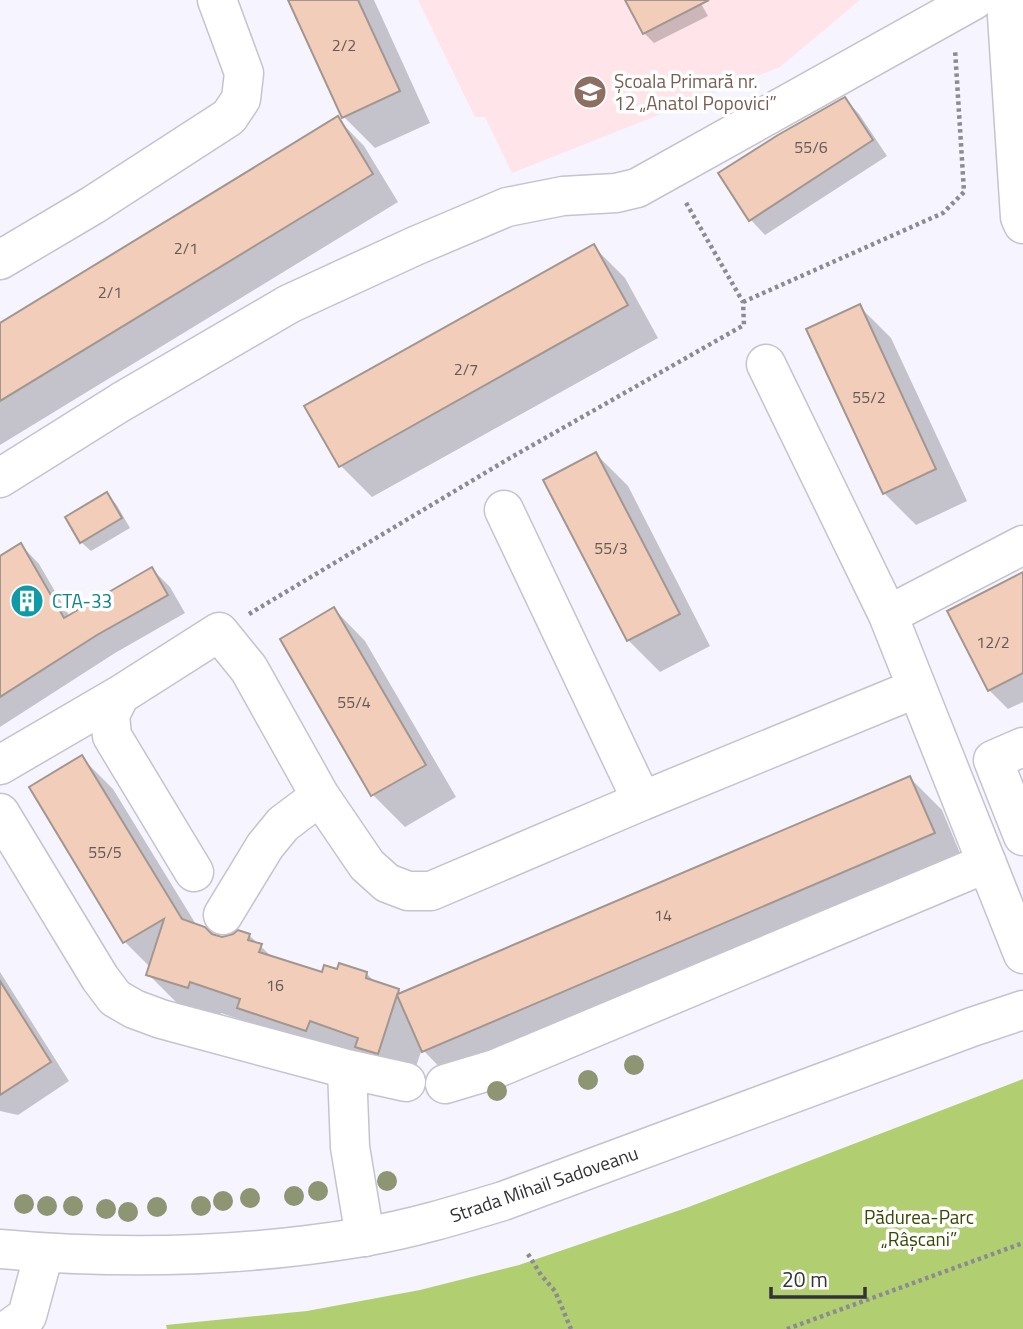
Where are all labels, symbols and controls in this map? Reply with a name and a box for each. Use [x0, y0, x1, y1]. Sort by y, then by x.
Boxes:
house number: 2/2 [332, 33, 356, 57]
place label: Școala Primară nr. 12 „Anatol Popovici” [614, 66, 777, 117]
school or university icon: Școala Primară nr. 12 „Anatol Popovici” [571, 73, 609, 111]
house number: 55/6 [794, 135, 828, 159]
house number: 2/1 [174, 236, 198, 260]
house number: 2/1 [98, 280, 122, 304]
house number: 2/7 [454, 357, 478, 381]
house number: 55/2 [852, 385, 886, 409]
house number: 55/3 [594, 536, 628, 560]
building icon: CTA-33 [8, 582, 46, 620]
place label: CTA-33 [52, 586, 112, 615]
house number: 12/2 [976, 630, 1010, 654]
house number: 55/4 [337, 690, 371, 714]
house number: 55/5 [88, 840, 122, 864]
house number: 14 [654, 903, 672, 927]
house number: 16 [266, 973, 284, 997]
street label: Strada Mihail Sadoveanu [446, 1138, 642, 1229]
park label: Pădurea-Parc „Râșcani” [864, 1202, 974, 1253]
scale bar [771, 1256, 866, 1300]
text: 20 m [782, 1263, 828, 1295]

